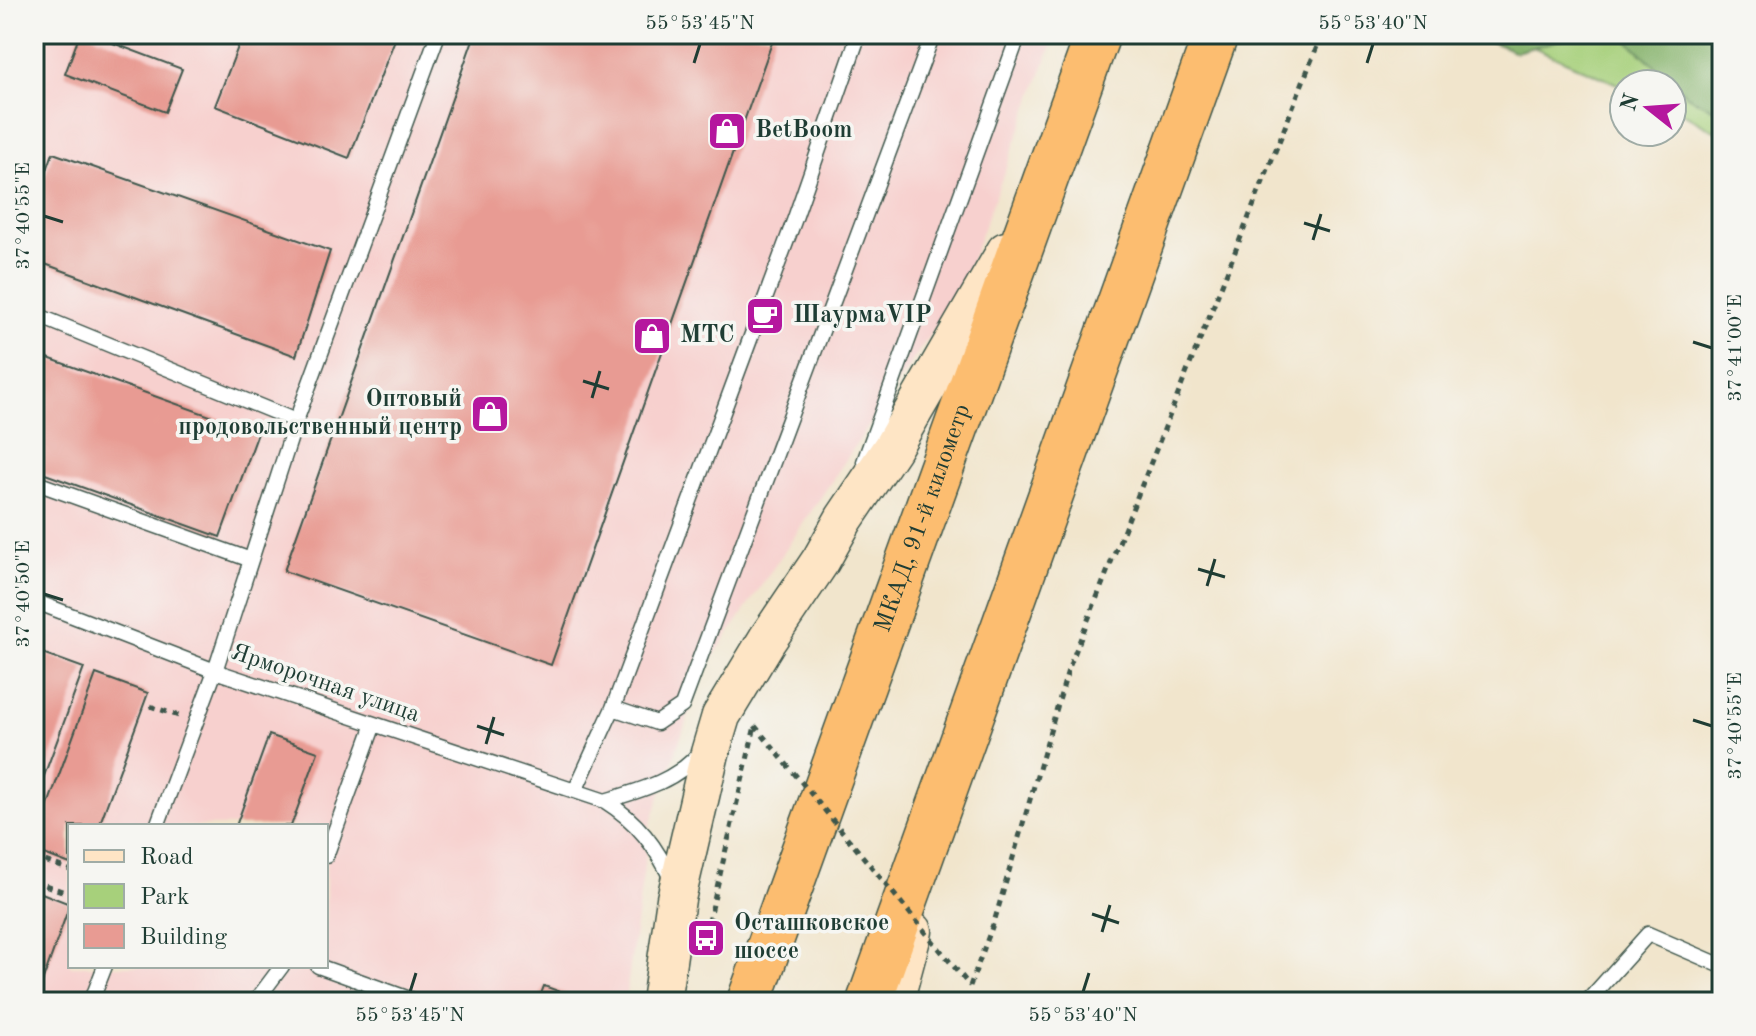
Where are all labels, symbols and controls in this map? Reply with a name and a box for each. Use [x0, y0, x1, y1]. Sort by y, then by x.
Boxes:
text: 55°53'45"N [645, 14, 755, 34]
text: 55°53'40"N [1318, 14, 1428, 34]
north arrow [1608, 68, 1688, 148]
text: N [1618, 91, 1644, 114]
shop icon: BetBoom [706, 110, 748, 152]
place label: BetBoom [755, 119, 853, 143]
text: 37°40'55"E [14, 162, 34, 270]
text: 37°41'00"E [1726, 294, 1746, 402]
cafe icon: ШаурмаVIP [744, 295, 786, 337]
place label: ШаурмаVIP [793, 304, 932, 328]
shop icon: МТС [631, 315, 673, 357]
place label: МТС [680, 324, 734, 348]
place label: Оптовый продовольственный центр [178, 388, 462, 440]
shop icon: Оптовый продовольственный центр [469, 393, 511, 435]
street label: МКАД, 91-й километр [871, 401, 975, 636]
text: 37°40'50"E [14, 540, 34, 648]
street label: Ярморочная улица [227, 640, 423, 728]
text: 37°40'55"E [1726, 672, 1746, 780]
legend [68, 824, 328, 968]
text: Road [140, 846, 193, 870]
text: Park [140, 886, 189, 910]
place label: Осташковское шоссе [734, 912, 889, 964]
bus stop icon: Осташковское шоссе [685, 917, 727, 959]
text: Building [140, 926, 227, 950]
text: 55°53'45"N [355, 1006, 465, 1026]
text: 55°53'40"N [1028, 1006, 1138, 1026]

